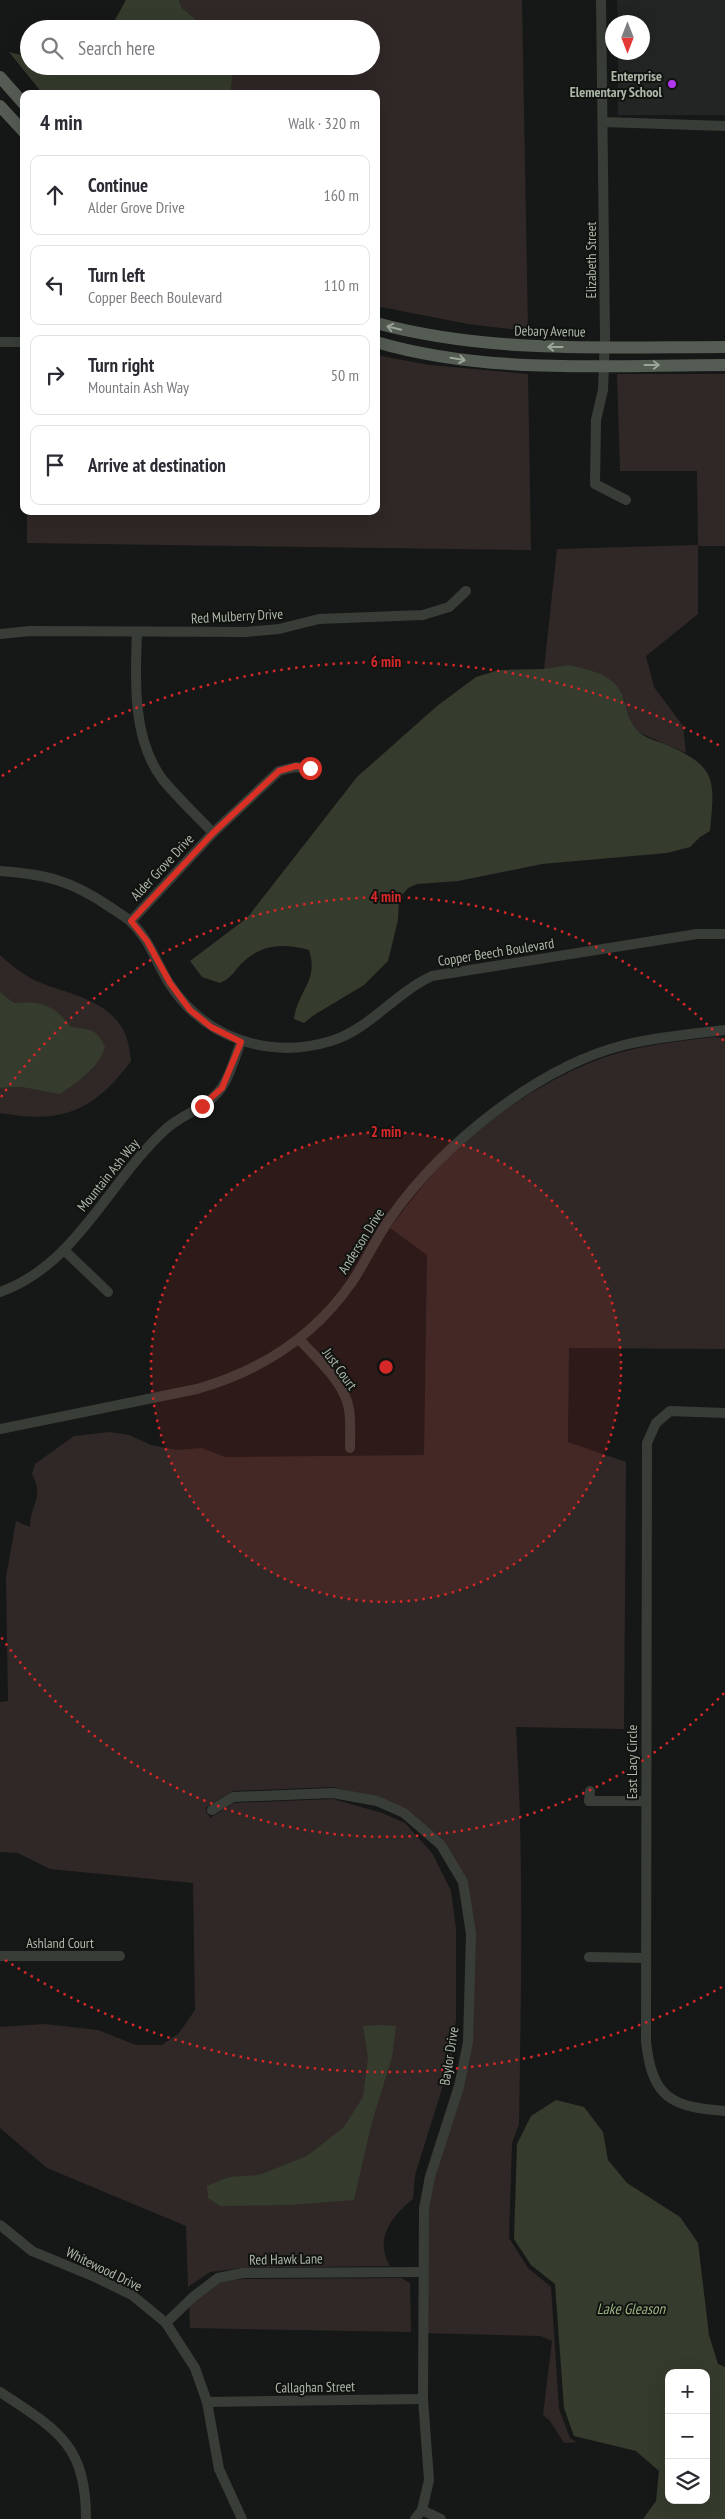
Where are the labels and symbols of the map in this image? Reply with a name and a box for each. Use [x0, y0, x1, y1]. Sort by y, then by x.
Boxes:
north arrow [605, 15, 650, 60]
place label: Enterprise Elementary School [570, 67, 663, 101]
marker: Enterprise Elementary School [666, 78, 678, 90]
street label: Elizabeth Street [582, 221, 600, 298]
street label: Debary Avenue [514, 321, 586, 341]
one-way arrow [387, 323, 403, 332]
one-way arrow [548, 342, 564, 352]
one-way arrow [450, 354, 466, 364]
one-way arrow [644, 360, 660, 370]
street label: Red Mulberry Drive [191, 605, 284, 627]
text: 6 min [371, 652, 401, 671]
route start [299, 757, 322, 780]
street label: Alder Grove Drive [127, 830, 198, 904]
text: 4 min [371, 887, 401, 906]
street label: Copper Beech Boulevard [437, 934, 555, 970]
route end [191, 1095, 214, 1118]
text: 2 min [371, 1122, 401, 1141]
street label: Mountain Ash Way [73, 1134, 143, 1215]
street label: Anderson Drive [334, 1205, 388, 1277]
street label: Just Court [318, 1344, 361, 1393]
centre of rings [377, 1358, 395, 1376]
street label: East Lacy Circle [623, 1725, 641, 1799]
street label: Ashland Court [26, 1934, 94, 1952]
street label: Baylor Drive [435, 2025, 463, 2087]
street label: Whitewood Drive [63, 2243, 145, 2295]
street label: Red Hawk Lane [249, 2249, 323, 2269]
water label: Lake Gleason [597, 2299, 667, 2318]
street label: Callaghan Street [275, 2377, 355, 2397]

